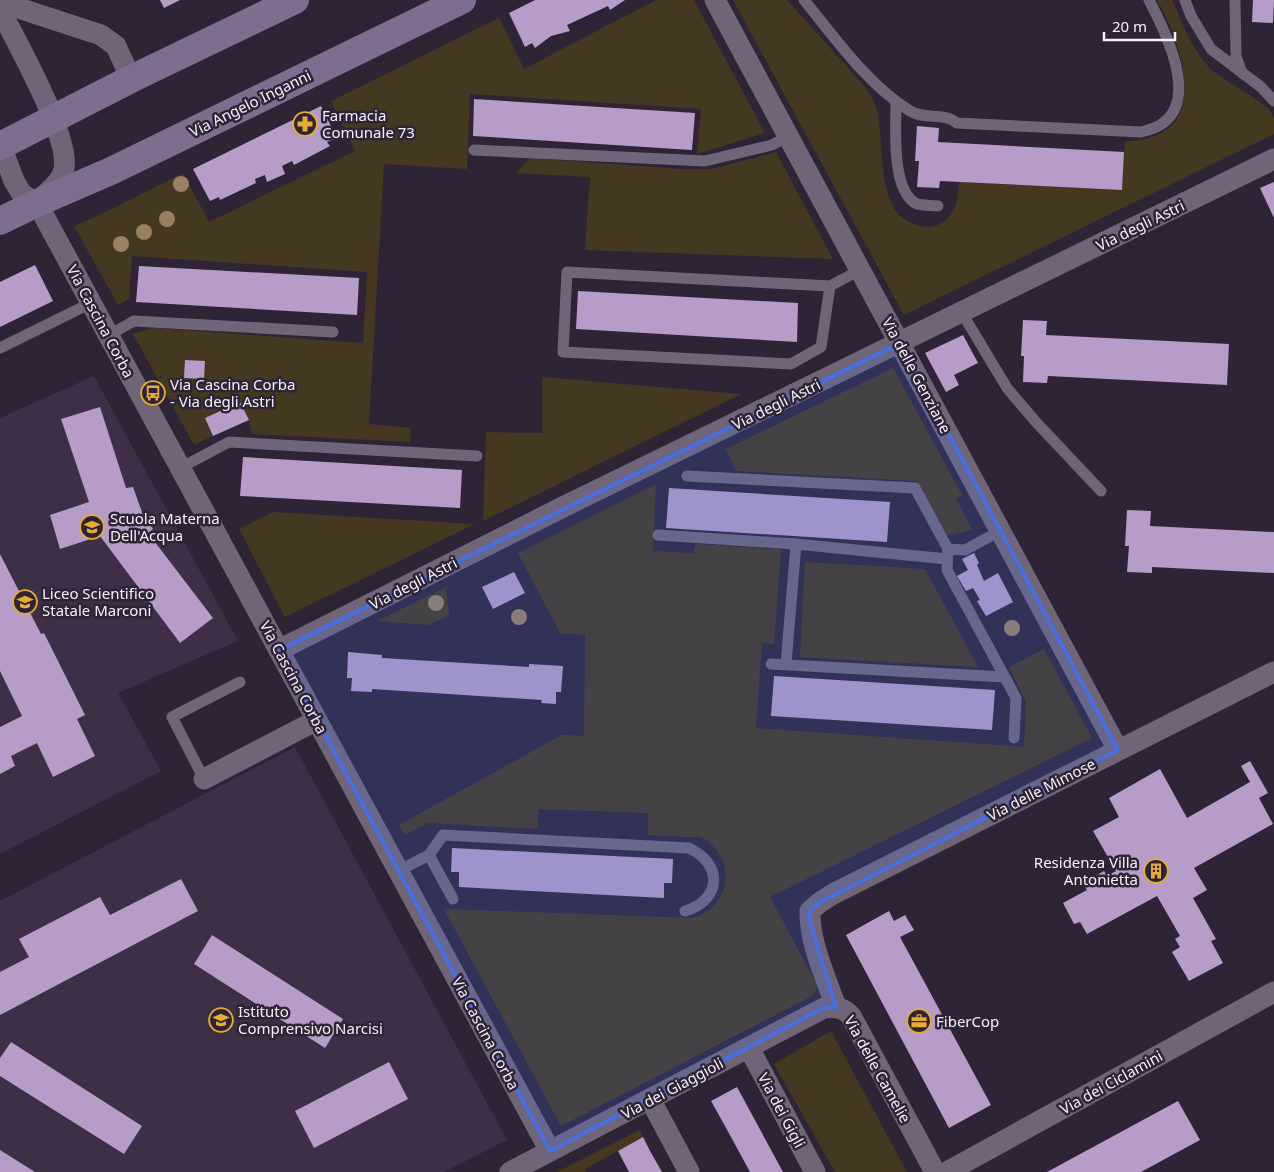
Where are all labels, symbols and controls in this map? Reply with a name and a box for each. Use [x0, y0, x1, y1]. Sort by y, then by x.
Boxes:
scale bar [1104, 10, 1175, 42]
text: 20 m [1112, 16, 1147, 36]
street label: Via Angelo Inganni [186, 65, 314, 141]
place label: Farmacia Comunale 73 [322, 105, 415, 142]
pharmacy icon: Farmacia Comunale 73 [292, 111, 318, 137]
street label: Via degli Astri [1092, 195, 1188, 255]
street label: Via Cascina Corba [63, 261, 139, 381]
street label: Via delle Genziane [878, 313, 956, 437]
place label: Via Cascina Corba - Via degli Astri [170, 374, 295, 411]
street label: Via degli Astri [728, 374, 824, 434]
bus stop icon: Via Cascina Corba - Via degli Astri [140, 380, 166, 406]
place label: Scuola Materna Dell'Acqua [110, 508, 220, 545]
school or university icon: Scuola Materna Dell'Acqua [79, 514, 105, 540]
street label: Via degli Astri [366, 552, 460, 614]
place label: Liceo Scientifico Statale Marconi [42, 583, 154, 620]
school or university icon: Liceo Scientifico Statale Marconi [12, 589, 38, 615]
street label: Via Cascina Corba [256, 617, 332, 737]
street label: Via delle Mimose [983, 753, 1099, 825]
place label: Residenza Villa Antonietta [1034, 852, 1138, 889]
building icon: Residenza Villa Antonietta [1143, 858, 1169, 884]
street label: Via Cascina Corba [448, 973, 524, 1093]
place label: Istituto Comprensivo Narcisi [238, 1001, 383, 1038]
school or university icon: Istituto Comprensivo Narcisi [208, 1007, 234, 1033]
office icon: FiberCop [906, 1008, 932, 1034]
place label: FiberCop [936, 1011, 999, 1031]
street label: Via delle Camelie [840, 1012, 916, 1126]
street label: Via dei Ciclamini [1056, 1045, 1166, 1119]
street label: Via dei Giaggioli [617, 1053, 727, 1123]
street label: Via dei Gigli [754, 1069, 810, 1151]

